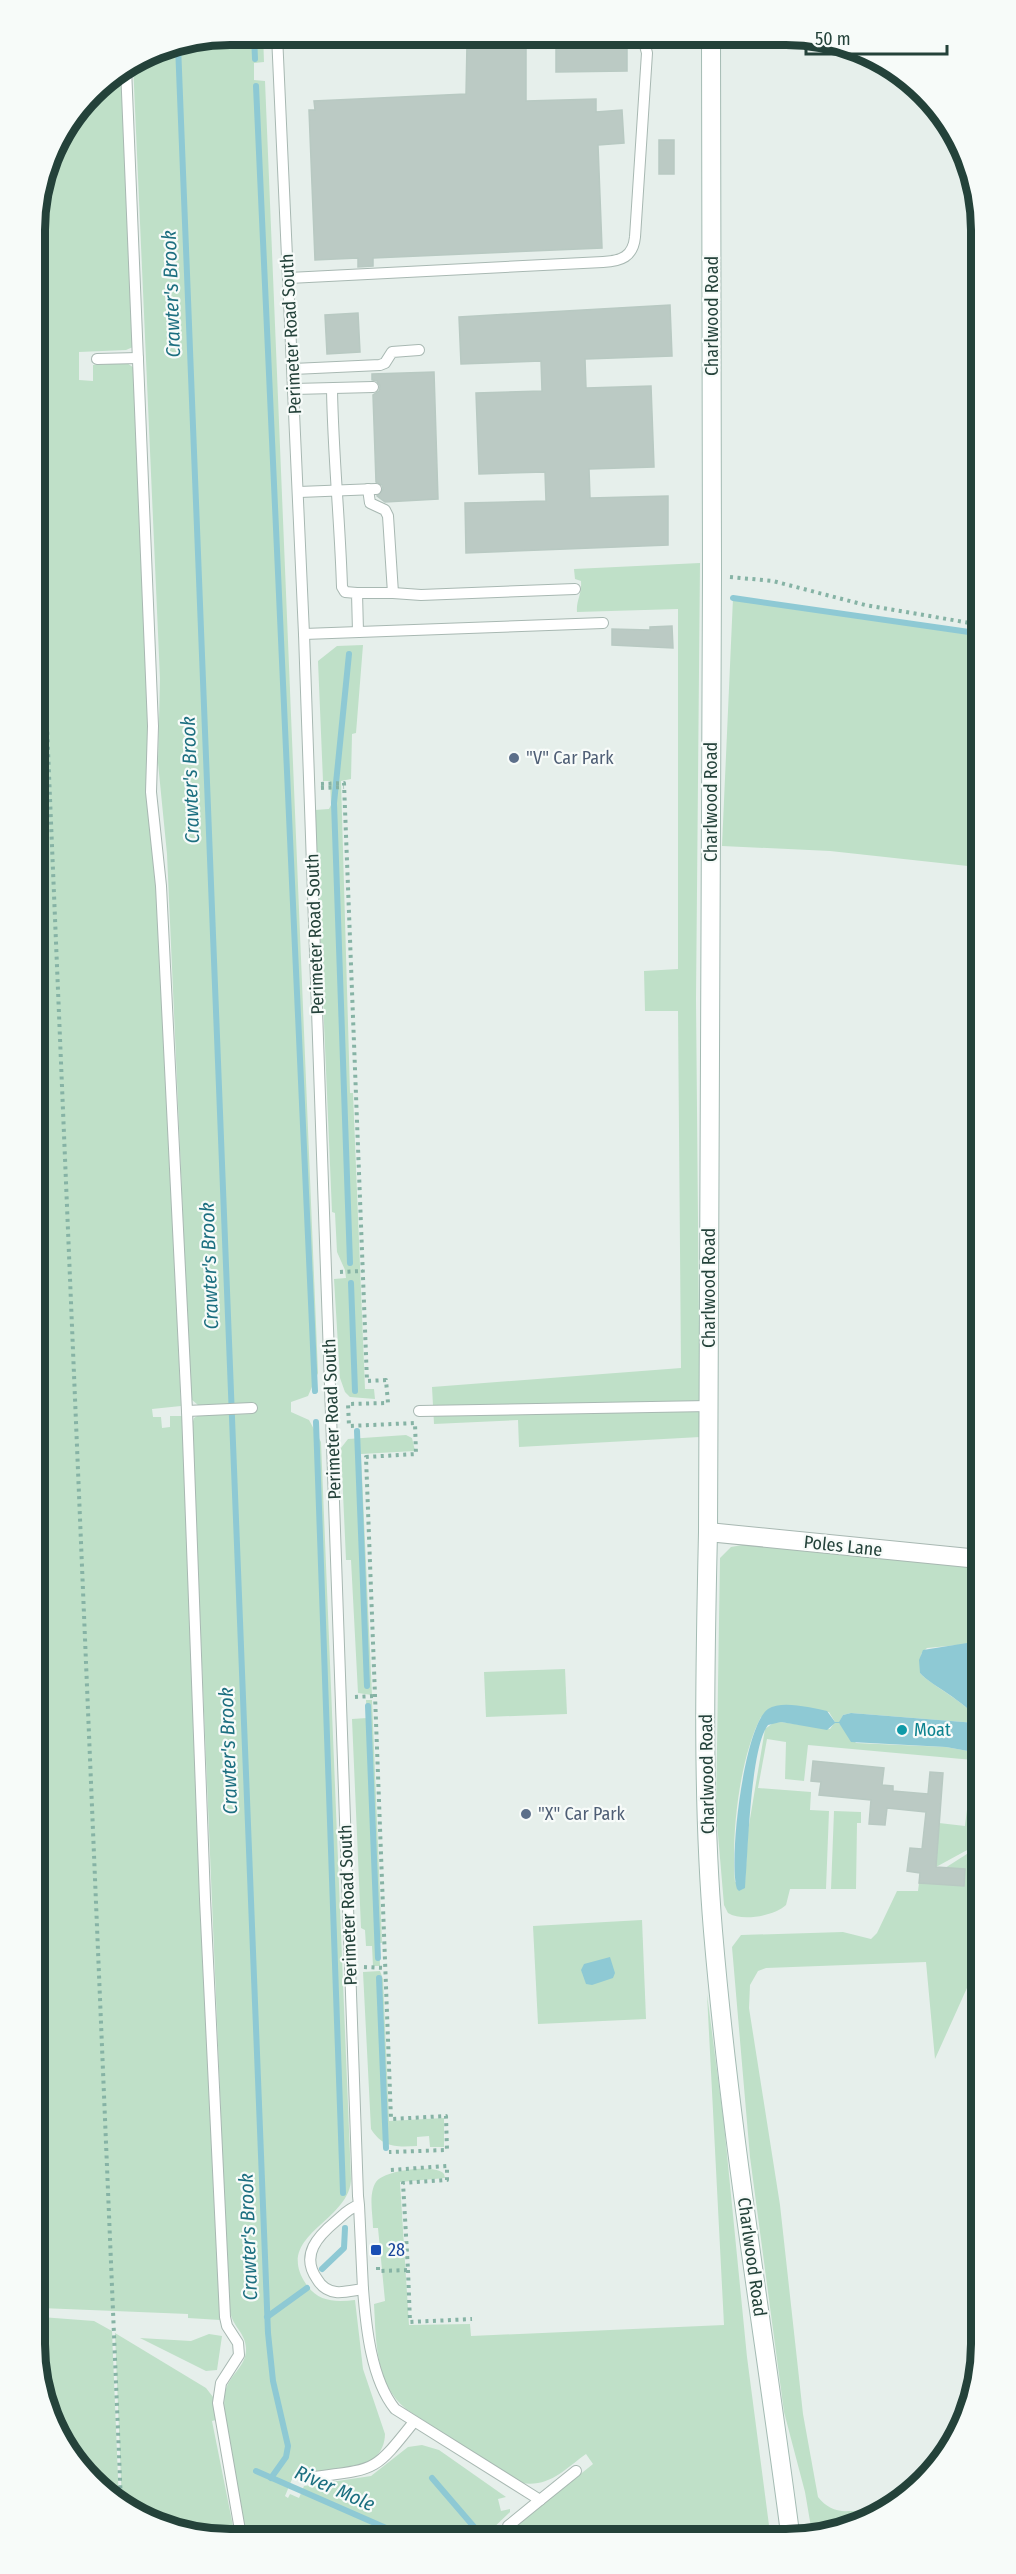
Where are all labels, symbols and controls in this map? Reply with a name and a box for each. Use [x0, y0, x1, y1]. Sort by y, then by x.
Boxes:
scale bar [806, 18, 947, 56]
text: 50 m [815, 28, 851, 50]
water label: Crawter's Brook [157, 230, 185, 358]
street label: Perimeter Road South [276, 253, 306, 415]
street label: Charlwood Road [701, 256, 723, 376]
water label: Crawter's Brook [176, 716, 204, 844]
street label: Charlwood Road [700, 742, 722, 862]
place label: "V" Car Park [526, 747, 614, 769]
marker: "V" Car Park [507, 751, 521, 765]
street label: Perimeter Road South [301, 853, 329, 1015]
water label: Crawter's Brook [195, 1202, 223, 1330]
street label: Charlwood Road [698, 1228, 720, 1348]
street label: Perimeter Road South [318, 1338, 346, 1500]
street label: Poles Lane [803, 1531, 883, 1561]
water label: Crawter's Brook [214, 1687, 242, 1815]
street label: Charlwood Road [695, 1714, 719, 1834]
place label: Moat [914, 1719, 951, 1741]
marker: Moat [895, 1723, 909, 1737]
place label: "X" Car Park [538, 1803, 625, 1825]
marker: "X" Car Park [519, 1807, 533, 1821]
street label: Perimeter Road South [334, 1824, 362, 1986]
water label: Crawter's Brook [234, 2173, 262, 2301]
street label: Charlwood Road [733, 2196, 771, 2318]
place label: 28 [388, 2239, 405, 2261]
marker: 28 [369, 2243, 383, 2257]
water label: River Mole [291, 2460, 379, 2516]

